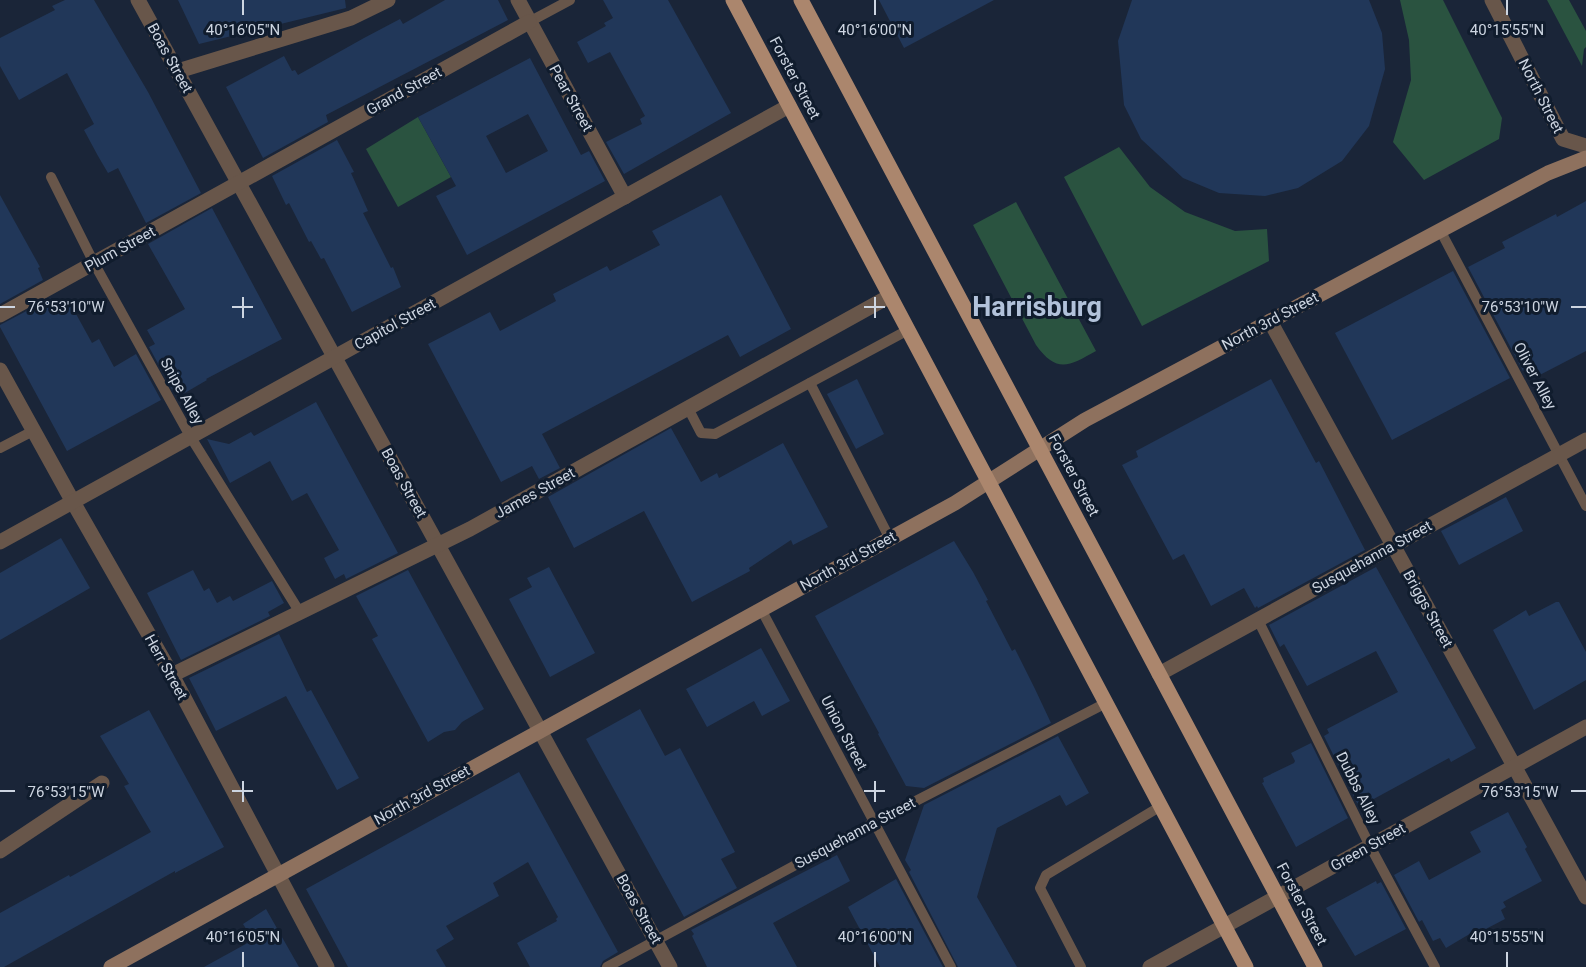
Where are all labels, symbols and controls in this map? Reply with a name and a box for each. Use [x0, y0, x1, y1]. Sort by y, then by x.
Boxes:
street label: Boas Street [143, 20, 197, 96]
text: 40°16'05"N [206, 21, 280, 39]
text: 40°16'00"N [838, 21, 912, 39]
text: 40°15'55"N [1470, 21, 1544, 39]
street label: Forster Street [766, 34, 824, 122]
street label: North Street [1515, 56, 1567, 136]
street label: Pear Street [545, 61, 597, 135]
street label: Grand Street [363, 63, 445, 119]
street label: Plum Street [82, 222, 158, 276]
street label: North 3rd Street [1219, 288, 1321, 354]
district label: Harrisburg [972, 291, 1102, 323]
street label: Capitol Street [351, 294, 439, 354]
text: 76°53'10"W [28, 298, 104, 316]
text: 76°53'10"W [1482, 298, 1558, 316]
street label: Oliver Alley [1510, 339, 1560, 413]
street label: Snipe Alley [156, 355, 208, 427]
street label: Forster Street [1045, 431, 1103, 519]
street label: Boas Street [377, 445, 431, 521]
street label: James Street [492, 464, 578, 522]
street label: Susquehanna Street [1309, 517, 1435, 597]
street label: North 3rd Street [797, 527, 899, 595]
street label: Briggs Street [1399, 567, 1457, 651]
street label: Herr Street [141, 631, 191, 703]
street label: Union Street [817, 693, 871, 773]
street label: Dubbs Alley [1332, 749, 1384, 827]
street label: North 3rd Street [371, 761, 473, 829]
text: 76°53'15"W [28, 783, 104, 801]
text: 76°53'15"W [1482, 783, 1558, 801]
street label: Susquehanna Street [792, 794, 919, 872]
street label: Green Street [1327, 819, 1409, 875]
street label: Forster Street [1273, 860, 1331, 948]
street label: Boas Street [612, 871, 666, 947]
text: 40°16'05"N [206, 928, 280, 946]
text: 40°16'00"N [838, 928, 912, 946]
text: 40°15'55"N [1470, 928, 1544, 946]

